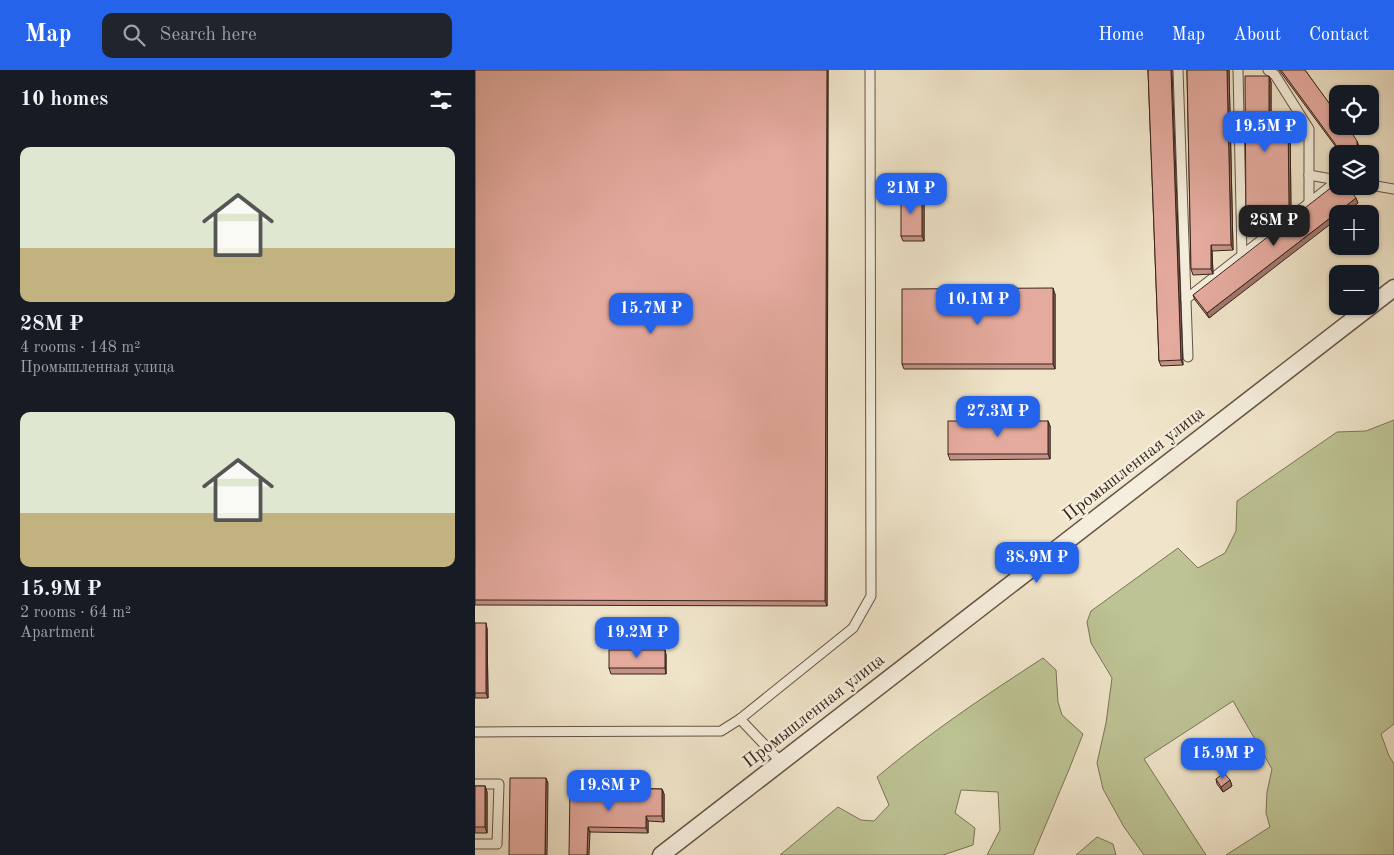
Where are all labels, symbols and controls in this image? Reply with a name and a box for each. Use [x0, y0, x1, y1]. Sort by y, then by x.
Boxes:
search box [102, 13, 452, 58]
icon: search [120, 21, 148, 49]
text: Map [25, 23, 72, 47]
text: Search here [160, 26, 257, 45]
text: Home [1098, 26, 1144, 44]
text: Map [1172, 26, 1205, 44]
text: About [1233, 26, 1281, 44]
text: Contact [1309, 26, 1369, 44]
map controls [1329, 85, 1379, 315]
button: locate [1329, 85, 1379, 135]
icon: filters [427, 86, 455, 114]
text: 10 homes [20, 89, 108, 110]
pin: 19.5M ₽ [1219, 111, 1311, 153]
text: 19.5M ₽ [1234, 119, 1296, 135]
button: layers [1329, 145, 1379, 195]
pin: 21M ₽ [876, 172, 946, 215]
icon: home [193, 180, 283, 270]
text: 21M ₽ [887, 181, 935, 197]
pin: 28M ₽ [1239, 204, 1309, 247]
button: + [1329, 205, 1379, 255]
text: 28M ₽ [1250, 213, 1298, 229]
button: − [1329, 265, 1379, 315]
pin: 10.1M ₽ [932, 284, 1024, 326]
pin: 15.7M ₽ [605, 292, 697, 335]
text: 10.1M ₽ [947, 292, 1009, 308]
text: 15.7M ₽ [620, 301, 682, 317]
text: 28M ₽ [20, 314, 84, 335]
text: 4 rooms · 148 m² [20, 340, 140, 356]
text: Промышленная улица [20, 360, 175, 376]
pin: 27.3M ₽ [952, 396, 1044, 438]
street label: Промышленная улица [1060, 403, 1208, 525]
text: 27.3M ₽ [967, 404, 1029, 420]
icon: home [193, 445, 283, 535]
pin: 38.9M ₽ [991, 542, 1083, 584]
text: 38.9M ₽ [1006, 550, 1068, 566]
text: 15.9M ₽ [20, 579, 102, 600]
text: 2 rooms · 64 m² [20, 605, 131, 621]
pin: 19.2M ₽ [591, 616, 683, 659]
text: Apartment [20, 625, 95, 641]
text: 19.2M ₽ [606, 625, 668, 641]
street label: Промышленная улица [740, 650, 888, 772]
pin: 15.9M ₽ [1177, 738, 1269, 780]
text: 15.9M ₽ [1192, 746, 1254, 762]
pin: 19.8M ₽ [563, 770, 655, 812]
text: 19.8M ₽ [578, 778, 640, 794]

